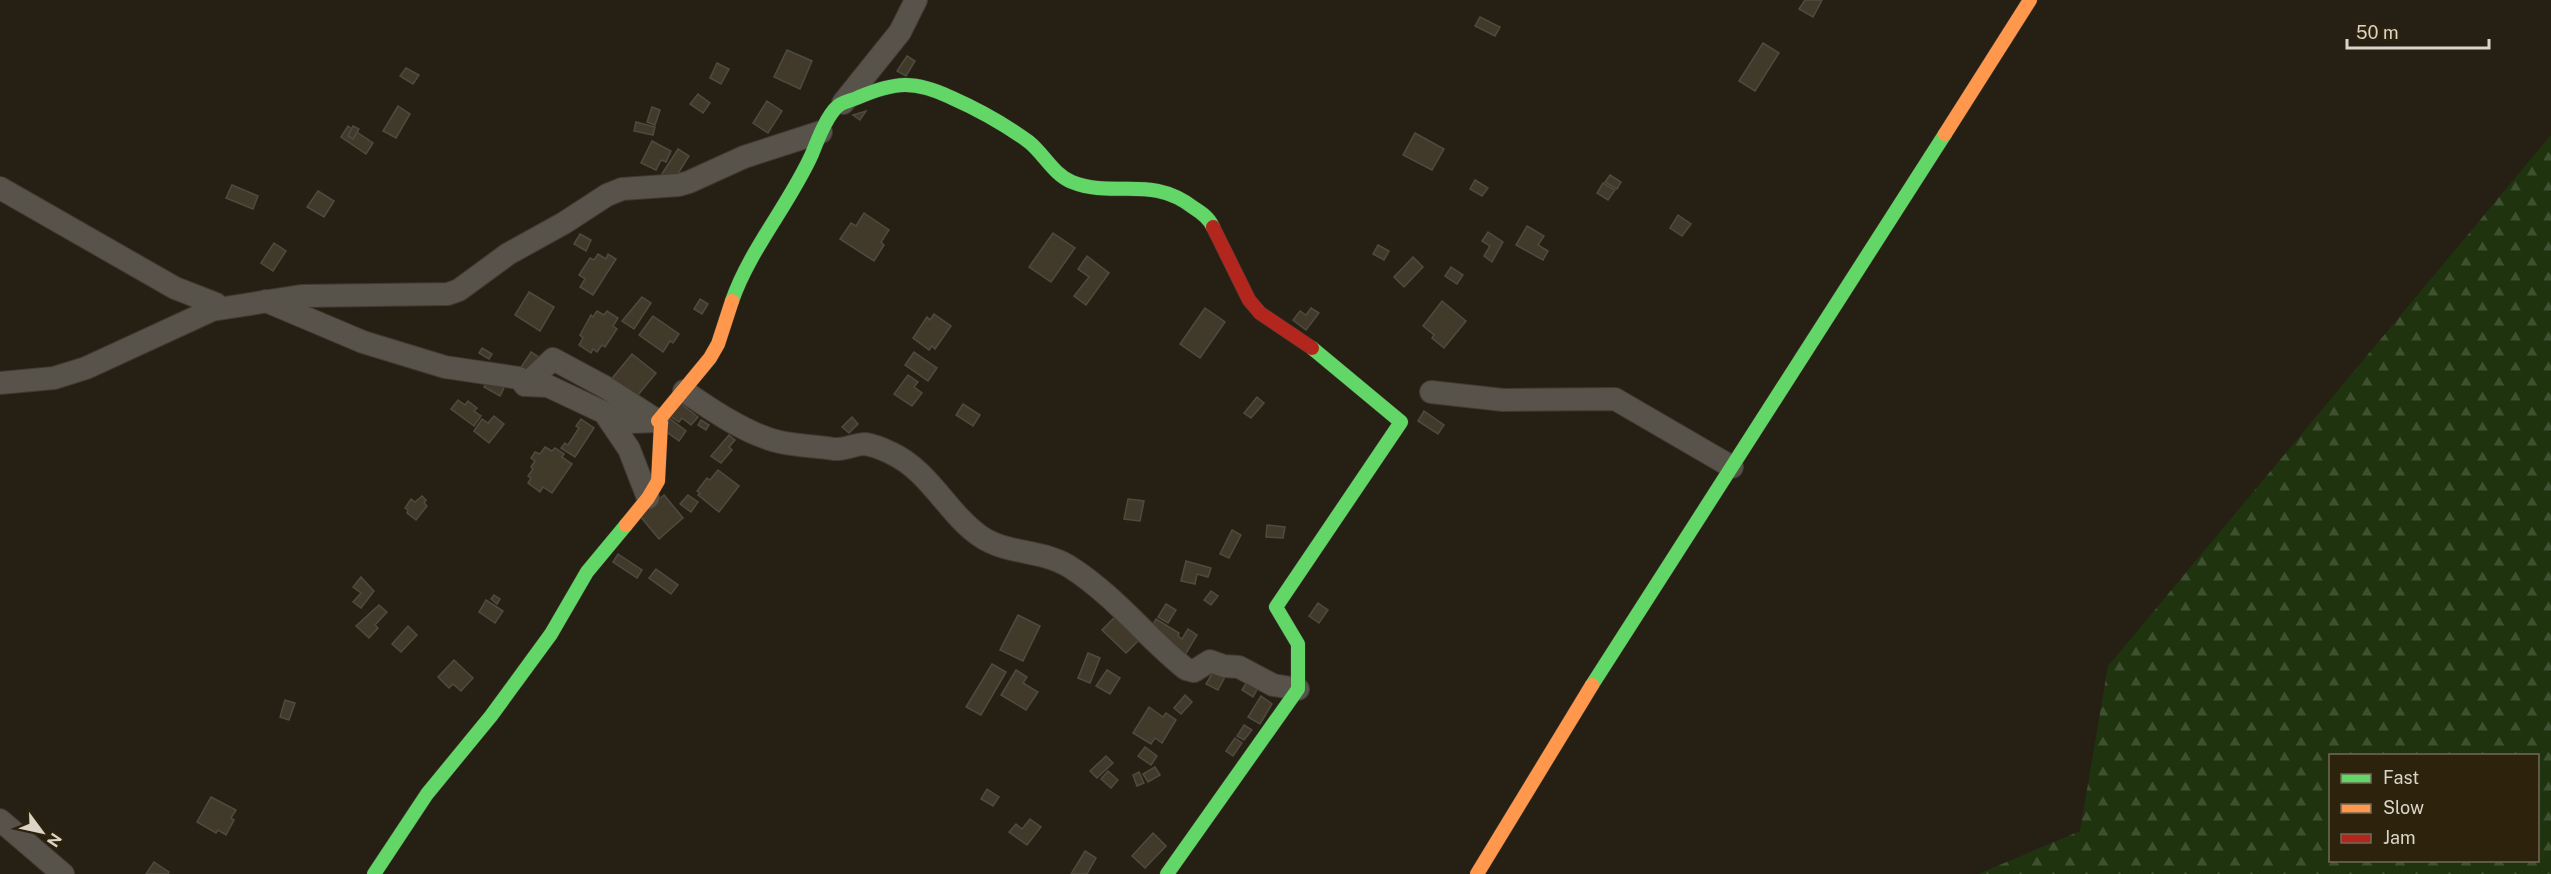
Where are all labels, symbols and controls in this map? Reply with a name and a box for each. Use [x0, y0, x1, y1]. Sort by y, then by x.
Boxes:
scale bar [2347, 12, 2490, 50]
text: 50 m [2356, 22, 2399, 43]
legend [2329, 754, 2539, 862]
text: Fast [2383, 767, 2419, 788]
text: Slow [2383, 797, 2424, 818]
north arrow [12, 802, 72, 862]
text: Jam [2383, 827, 2416, 848]
text: N [43, 829, 66, 850]

